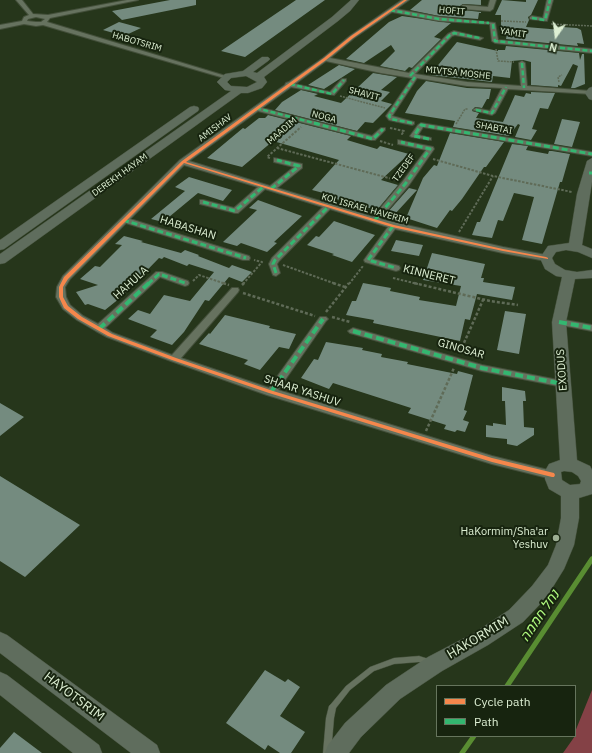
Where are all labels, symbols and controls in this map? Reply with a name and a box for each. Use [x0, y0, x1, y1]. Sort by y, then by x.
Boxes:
street label: HOFIT [438, 4, 466, 18]
north arrow [536, 16, 576, 56]
street label: YAMIT [499, 26, 527, 40]
street label: HABOTSRIM [111, 30, 163, 54]
text: N [548, 40, 559, 55]
street label: MIVTSA MOSHE [425, 64, 491, 82]
street label: SHAVIT [348, 85, 380, 103]
street label: NOGA [311, 109, 337, 125]
street label: AMISHAV [196, 112, 234, 144]
street label: MAADIM [265, 115, 299, 147]
street label: SHABTAI [475, 119, 513, 137]
street label: DEREKH HAYAM [90, 151, 150, 199]
street label: TZEDEF [390, 152, 418, 184]
street label: KOL ISRAEL HAVERIM [320, 191, 410, 227]
street label: HABASHAN [158, 213, 218, 243]
street label: KINNERET [402, 262, 456, 288]
street label: HAHULA [111, 264, 151, 302]
street label: GINOSAR [436, 336, 486, 362]
street label: EXODUS [554, 349, 570, 391]
street label: SHAAR YASHUV [262, 372, 342, 410]
place label: HaKormim/Sha'ar Yeshuv [461, 525, 548, 551]
marker: HaKormim/Sha'ar Yeshuv [551, 533, 561, 543]
water label: נחל חממה [517, 587, 563, 645]
street label: HAKORMIM [444, 613, 512, 663]
street label: HAYOTSRIM [41, 669, 107, 725]
legend [436, 685, 576, 737]
text: Cycle path [474, 694, 531, 709]
text: Path [474, 714, 499, 729]

